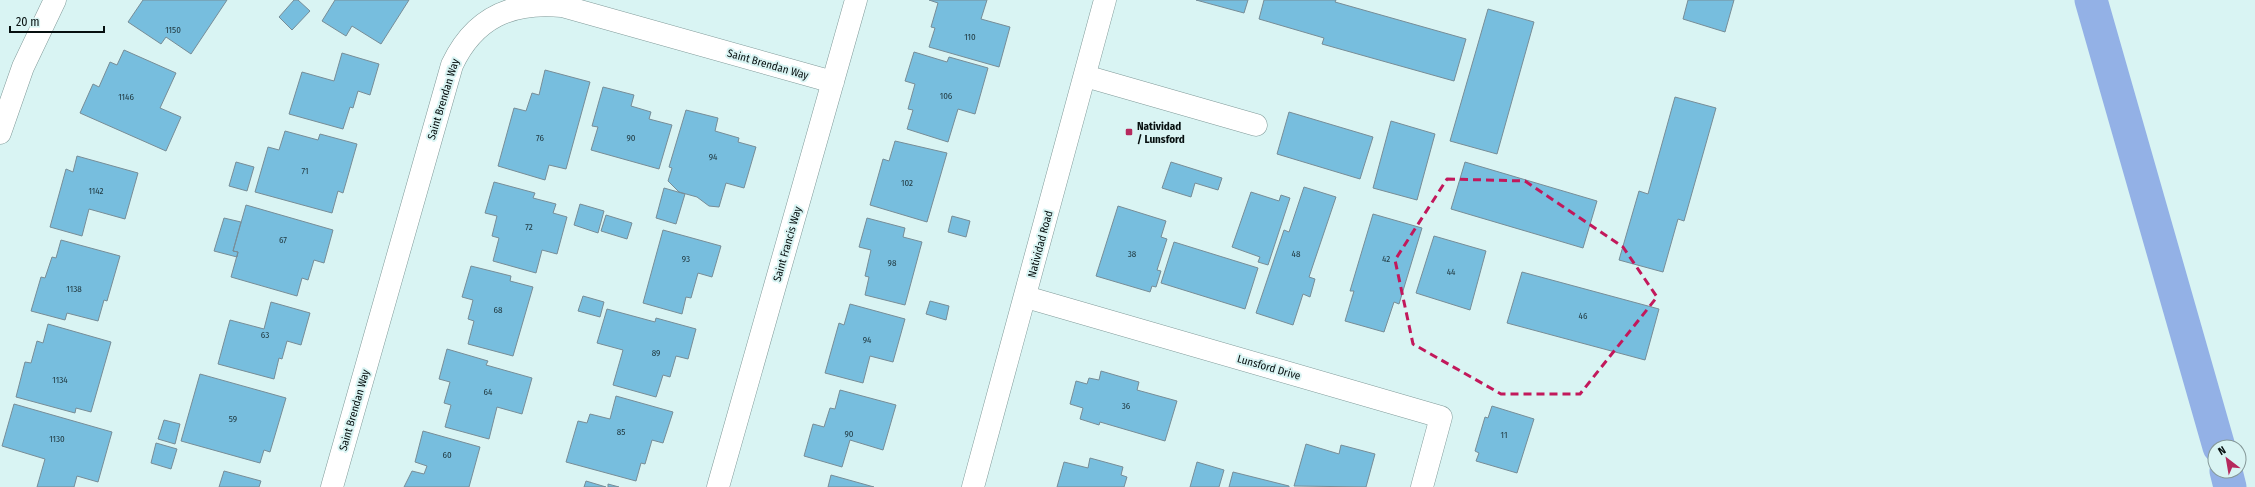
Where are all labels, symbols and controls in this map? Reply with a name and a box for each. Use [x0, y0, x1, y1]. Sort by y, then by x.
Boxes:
scale bar [10, 8, 104, 34]
text: 20 m [16, 15, 40, 29]
house number: 1150 [165, 25, 181, 35]
house number: 110 [964, 32, 976, 42]
street label: Saint Brendan Way [726, 47, 810, 82]
street label: Saint Brendan Way [425, 57, 462, 141]
house number: 106 [940, 91, 953, 101]
house number: 1146 [118, 92, 134, 102]
place label: Natividad / Lunsford [1137, 120, 1185, 146]
marker: Natividad / Lunsford [1124, 127, 1134, 137]
house number: 76 [536, 133, 544, 143]
house number: 90 [626, 133, 636, 143]
house number: 94 [709, 152, 718, 162]
house number: 71 [301, 166, 309, 176]
house number: 102 [901, 178, 913, 188]
house number: 1142 [88, 186, 104, 196]
street label: Saint Francis Way [771, 205, 804, 283]
street label: Natividad Road [1025, 209, 1056, 279]
house number: 72 [525, 222, 533, 232]
house number: 67 [279, 235, 287, 245]
house number: 38 [1128, 249, 1137, 259]
house number: 48 [1292, 249, 1301, 259]
house number: 93 [682, 254, 690, 264]
house number: 42 [1382, 254, 1390, 264]
house number: 98 [888, 258, 897, 268]
house number: 44 [1447, 267, 1456, 277]
house number: 1138 [66, 284, 82, 294]
house number: 68 [494, 305, 503, 315]
house number: 46 [1579, 311, 1588, 321]
house number: 63 [261, 330, 269, 340]
house number: 94 [863, 335, 872, 345]
house number: 89 [652, 348, 660, 358]
street label: Lunsford Drive [1236, 352, 1302, 383]
street label: Saint Brendan Way [337, 368, 372, 452]
house number: 1134 [52, 375, 68, 385]
house number: 64 [484, 387, 493, 397]
house number: 36 [1122, 401, 1131, 411]
house number: 59 [229, 414, 237, 424]
house number: 85 [617, 427, 625, 437]
house number: 90 [844, 429, 854, 439]
house number: 11 [1501, 430, 1507, 440]
house number: 1130 [49, 434, 65, 444]
north arrow [2207, 439, 2247, 479]
text: N [2216, 444, 2228, 458]
house number: 60 [442, 450, 452, 460]

